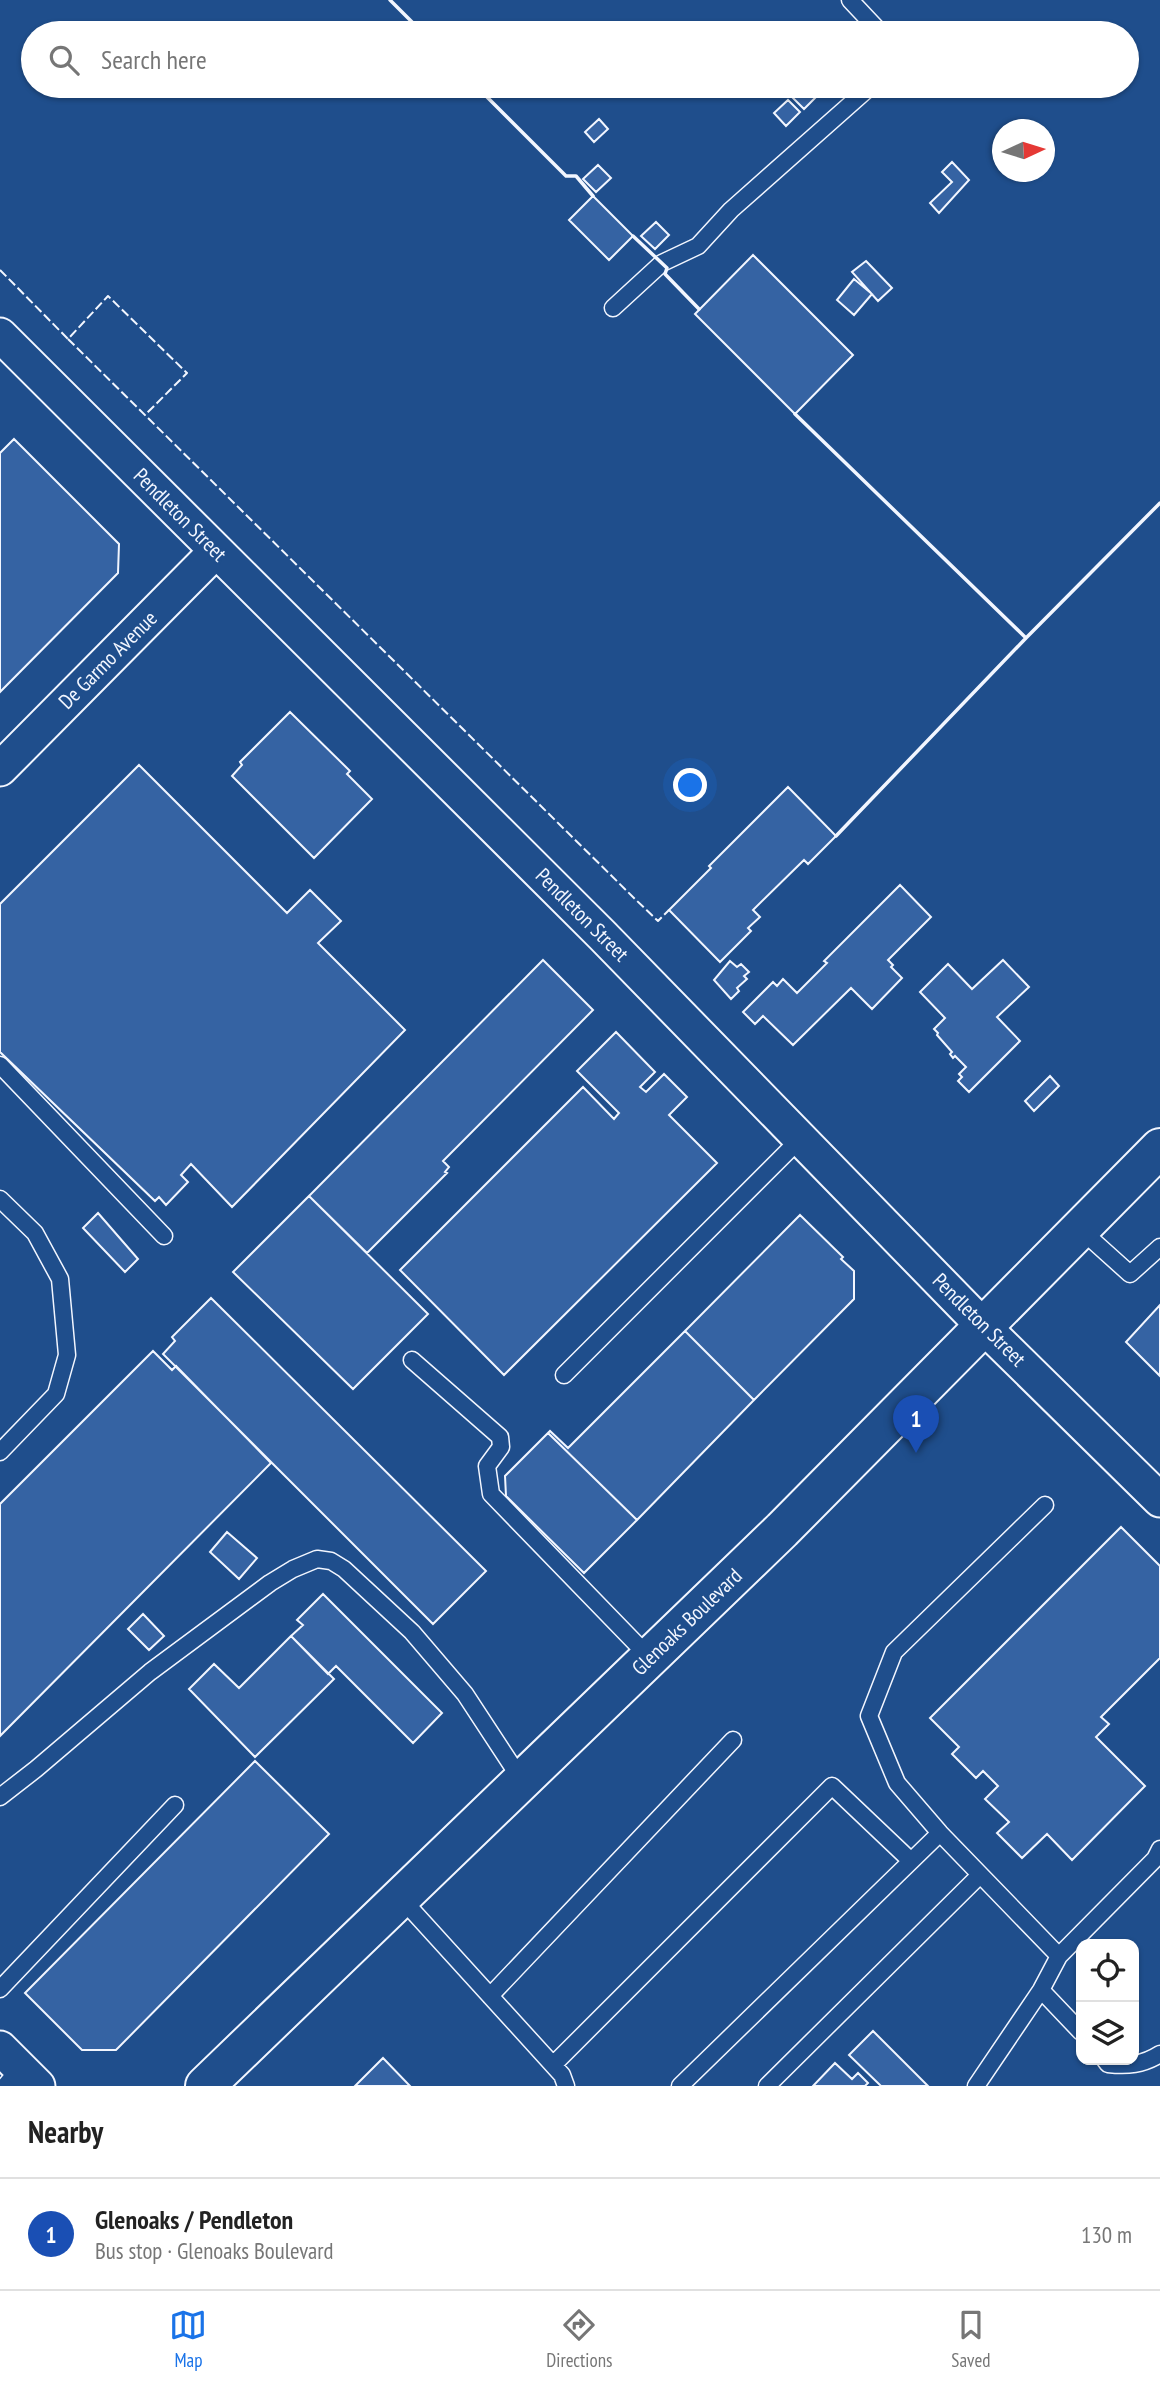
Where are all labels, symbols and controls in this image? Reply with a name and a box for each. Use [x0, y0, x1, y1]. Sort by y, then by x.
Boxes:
search box [21, 21, 1139, 98]
icon: search [45, 41, 83, 79]
text: Search here [101, 43, 207, 76]
north arrow [992, 119, 1055, 182]
street label: Pendleton Street [128, 462, 233, 567]
street label: De Garmo Avenue [53, 605, 163, 715]
your location [673, 768, 707, 802]
street label: Pendleton Street [530, 862, 635, 967]
street label: Pendleton Street [927, 1267, 1032, 1372]
pin: 1 [893, 1395, 939, 1453]
street label: Glenoaks Boulevard [626, 1562, 747, 1681]
map controls [1076, 1939, 1139, 2065]
button: locate [1076, 1939, 1139, 2002]
button: layers [1076, 2002, 1139, 2065]
text: Nearby [28, 2112, 103, 2151]
text: Glenoaks / Pendleton [95, 2203, 293, 2236]
text: 1 [46, 2220, 57, 2249]
text: 130 m [1081, 2220, 1132, 2249]
text: Bus stop · Glenoaks Boulevard [95, 2236, 334, 2265]
tab: Map [169, 2306, 207, 2372]
tab: Directions [546, 2306, 612, 2372]
tab: Saved [951, 2306, 991, 2372]

